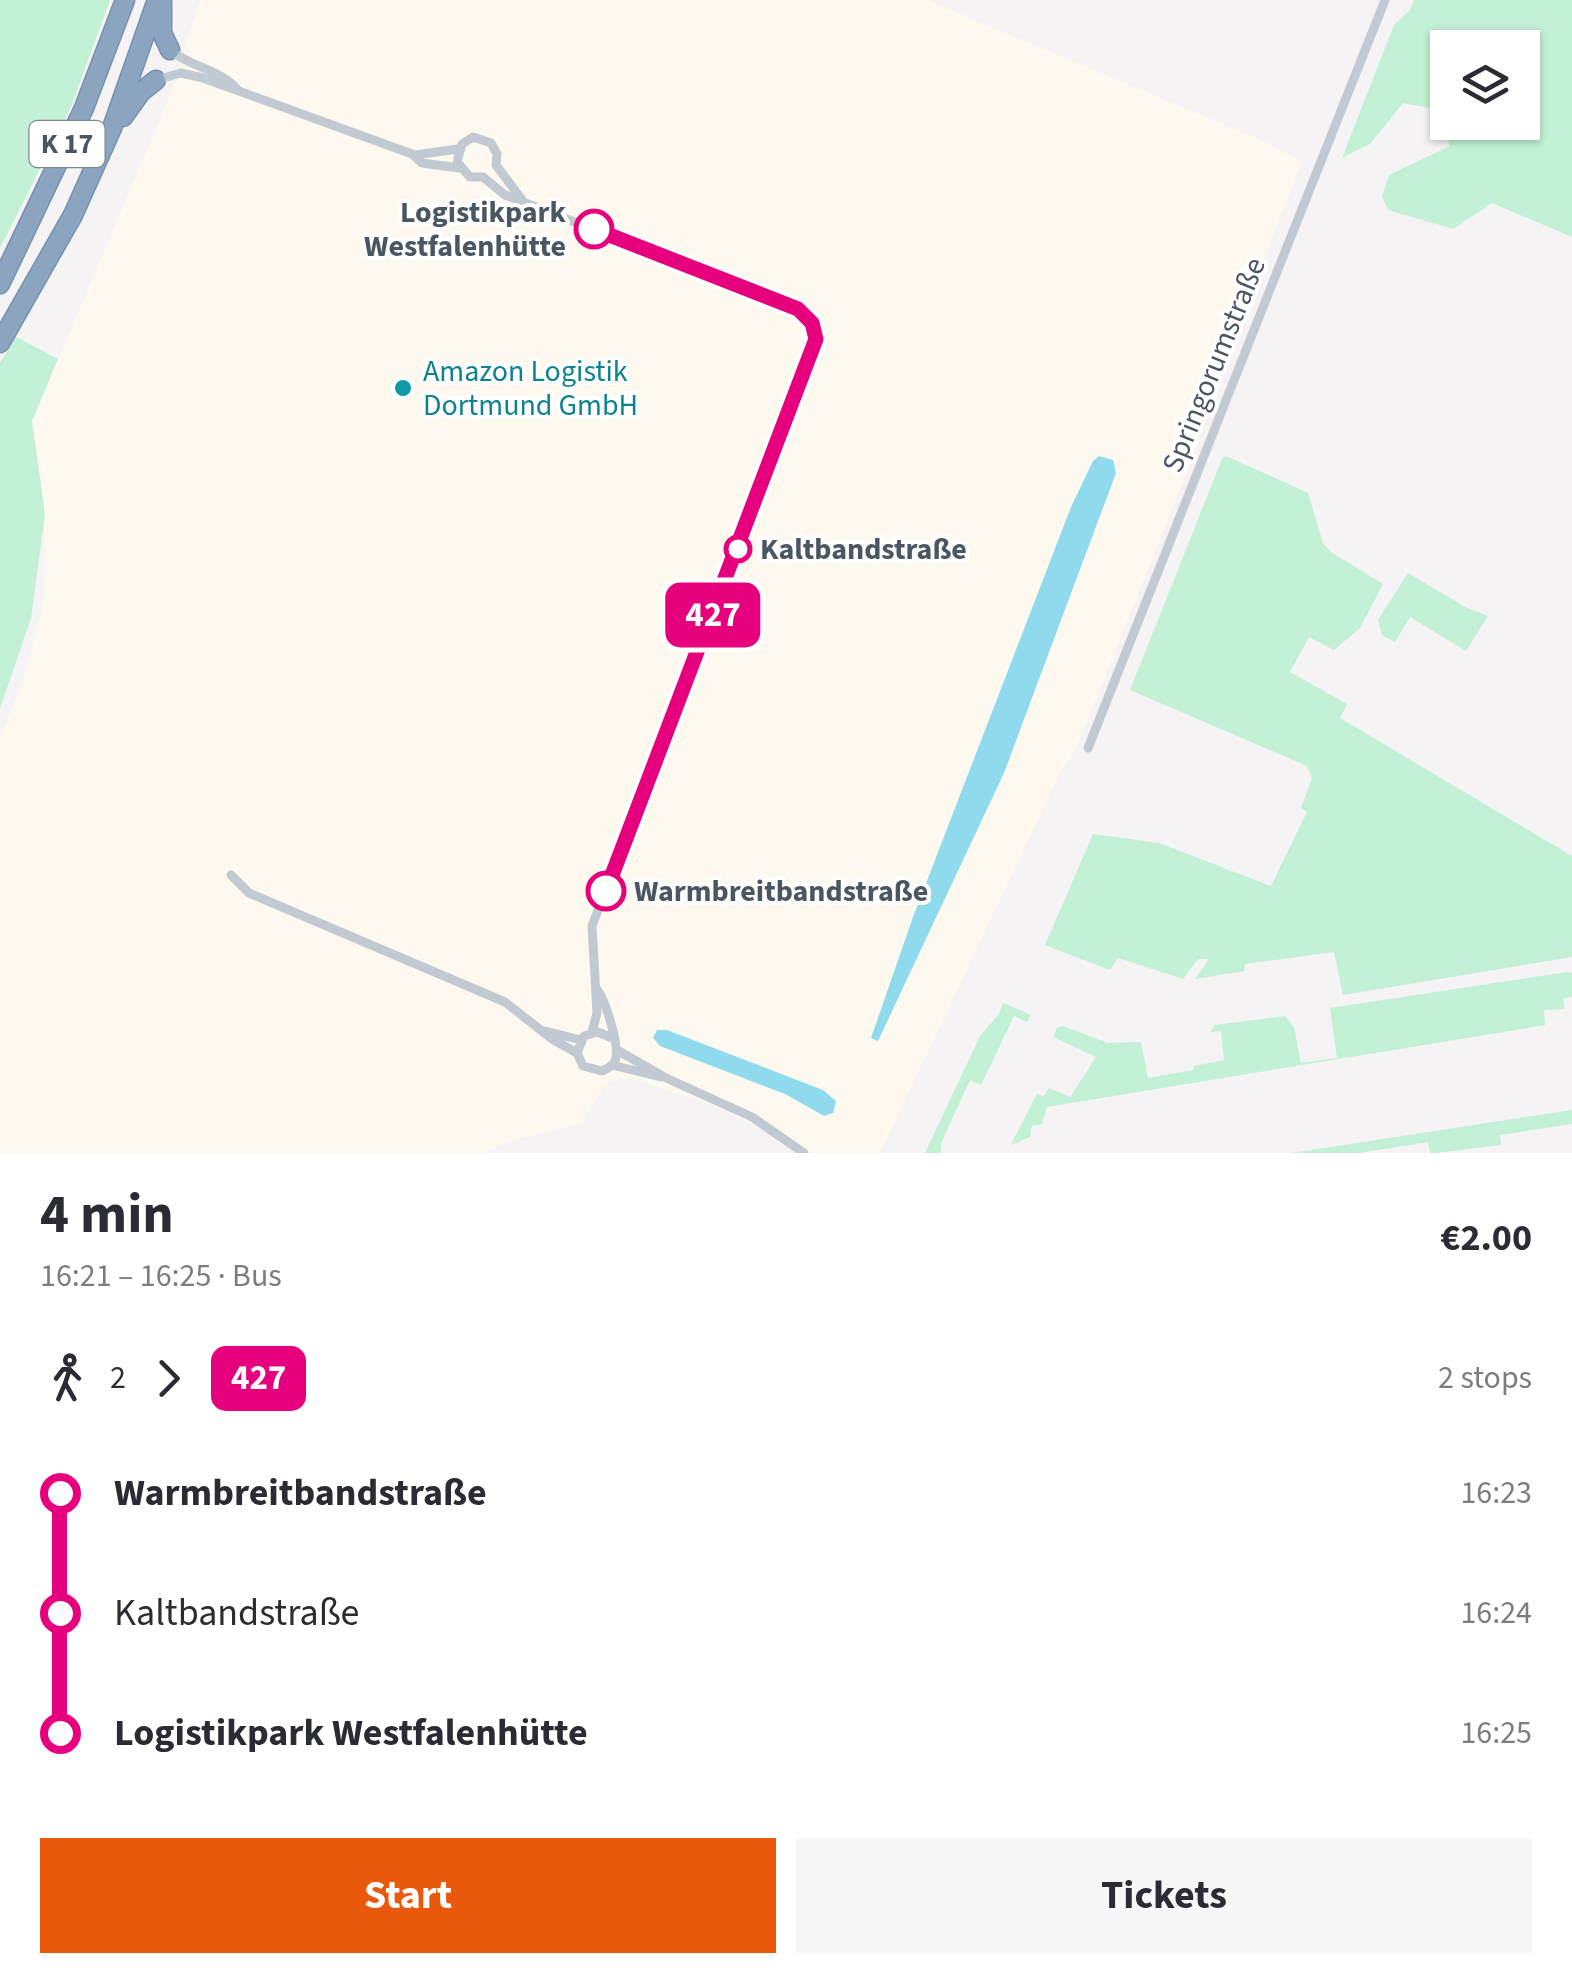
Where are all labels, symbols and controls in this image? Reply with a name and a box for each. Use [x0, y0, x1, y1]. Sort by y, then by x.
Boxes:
map controls [1430, 30, 1540, 140]
button: layers [1430, 30, 1540, 140]
road number: K 17 [30, 121, 104, 167]
place label: Logistikpark Westfalenhütte [364, 191, 567, 268]
marker: Logistikpark Westfalenhütte [575, 210, 613, 248]
street label: Springorumstraße [1151, 251, 1277, 479]
place label: Amazon Logistik Dortmund GmbH [423, 350, 638, 427]
marker: Amazon Logistik Dortmund GmbH [392, 377, 414, 399]
place label: Kaltbandstraße [760, 528, 967, 571]
marker: Kaltbandstraße [725, 536, 751, 562]
line badge: 427 [656, 582, 770, 648]
text: 427 [685, 590, 741, 640]
place label: Warmbreitbandstraße [634, 870, 928, 913]
marker: Warmbreitbandstraße [587, 872, 625, 910]
text: 4 min [40, 1176, 174, 1254]
text: €2.00 [1440, 1211, 1532, 1265]
text: 16:21 – 16:25 · Bus [40, 1253, 282, 1299]
icon: walk [40, 1351, 95, 1406]
icon: forward [141, 1351, 196, 1406]
text: 427 [231, 1353, 286, 1403]
text: 2 [110, 1355, 126, 1401]
text: 2 stops [1438, 1355, 1532, 1401]
text: Warmbreitbandstraße [114, 1466, 487, 1520]
text: 16:23 [1460, 1470, 1532, 1516]
text: Kaltbandstraße [114, 1586, 359, 1640]
text: 16:24 [1460, 1590, 1532, 1636]
text: Logistikpark Westfalenhütte [114, 1706, 588, 1760]
text: 16:25 [1460, 1710, 1532, 1756]
button: Start [40, 1838, 776, 1953]
button: Tickets [796, 1838, 1532, 1953]

